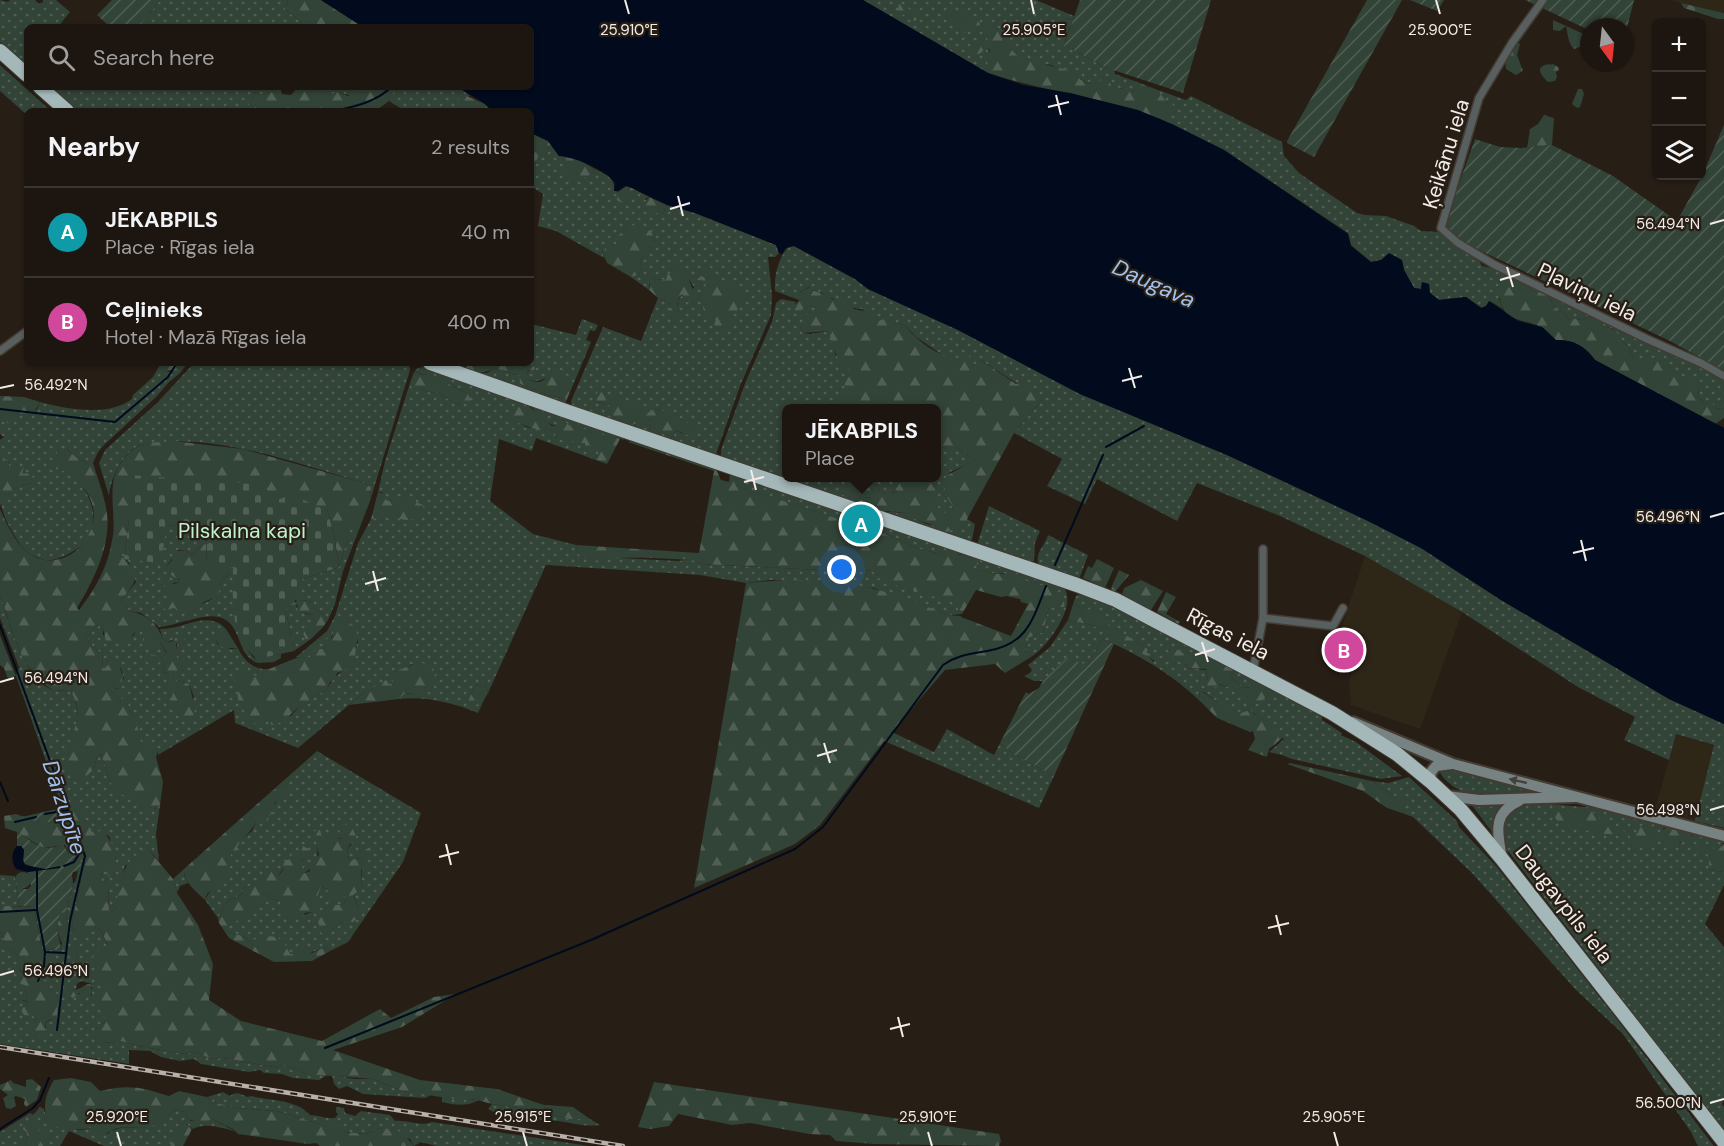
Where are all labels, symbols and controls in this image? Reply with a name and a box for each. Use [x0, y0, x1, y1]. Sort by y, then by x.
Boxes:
north arrow [1580, 18, 1634, 72]
map controls [1652, 18, 1706, 180]
button: + [1652, 18, 1706, 72]
text: 25.910°E [600, 20, 658, 40]
text: 25.905°E [1003, 20, 1065, 40]
text: 25.900°E [1408, 20, 1472, 40]
search box [24, 24, 534, 90]
icon: search [45, 41, 78, 74]
text: Search here [93, 43, 214, 72]
button: − [1652, 72, 1706, 126]
street label: Ķeikānu iela [1416, 96, 1476, 212]
button: layers [1652, 126, 1706, 180]
text: Nearby [48, 130, 140, 164]
text: 2 results [431, 134, 510, 160]
text: JĒKABPILS [105, 205, 218, 234]
text: 56.494°N [1636, 214, 1700, 234]
text: A [60, 219, 75, 245]
text: 40 m [461, 219, 510, 245]
text: Place · Rīgas iela [105, 234, 255, 260]
water label: Daugava [1108, 252, 1200, 315]
street label: Pļaviņu iela [1533, 256, 1641, 328]
text: Ceļinieks [105, 295, 203, 324]
text: B [61, 309, 74, 335]
text: 400 m [447, 309, 510, 335]
text: Hotel · Mazā Rīgas iela [105, 324, 306, 350]
text: 56.492°N [24, 375, 88, 395]
popup [782, 404, 941, 482]
text: JĒKABPILS [805, 416, 918, 445]
text: Place [805, 445, 855, 471]
pin: A [842, 502, 880, 546]
text: 56.496°N [1636, 507, 1700, 527]
park label: Pilskalna kapi [178, 517, 306, 545]
your location [827, 555, 856, 584]
street label: Rīgas iela [1182, 601, 1274, 667]
pin: B [1324, 628, 1364, 672]
text: 56.494°N [24, 668, 88, 688]
water label: Dārzupīte [36, 756, 93, 858]
one-way arrow [1508, 776, 1527, 785]
text: 56.498°N [1636, 800, 1700, 820]
street label: Daugavpils iela [1509, 839, 1619, 969]
text: 56.496°N [24, 961, 88, 981]
text: 56.500°N [1635, 1093, 1701, 1113]
text: 25.920°E [86, 1107, 148, 1127]
text: 25.915°E [495, 1107, 551, 1127]
text: 25.910°E [899, 1107, 957, 1127]
text: 25.905°E [1303, 1107, 1365, 1127]

